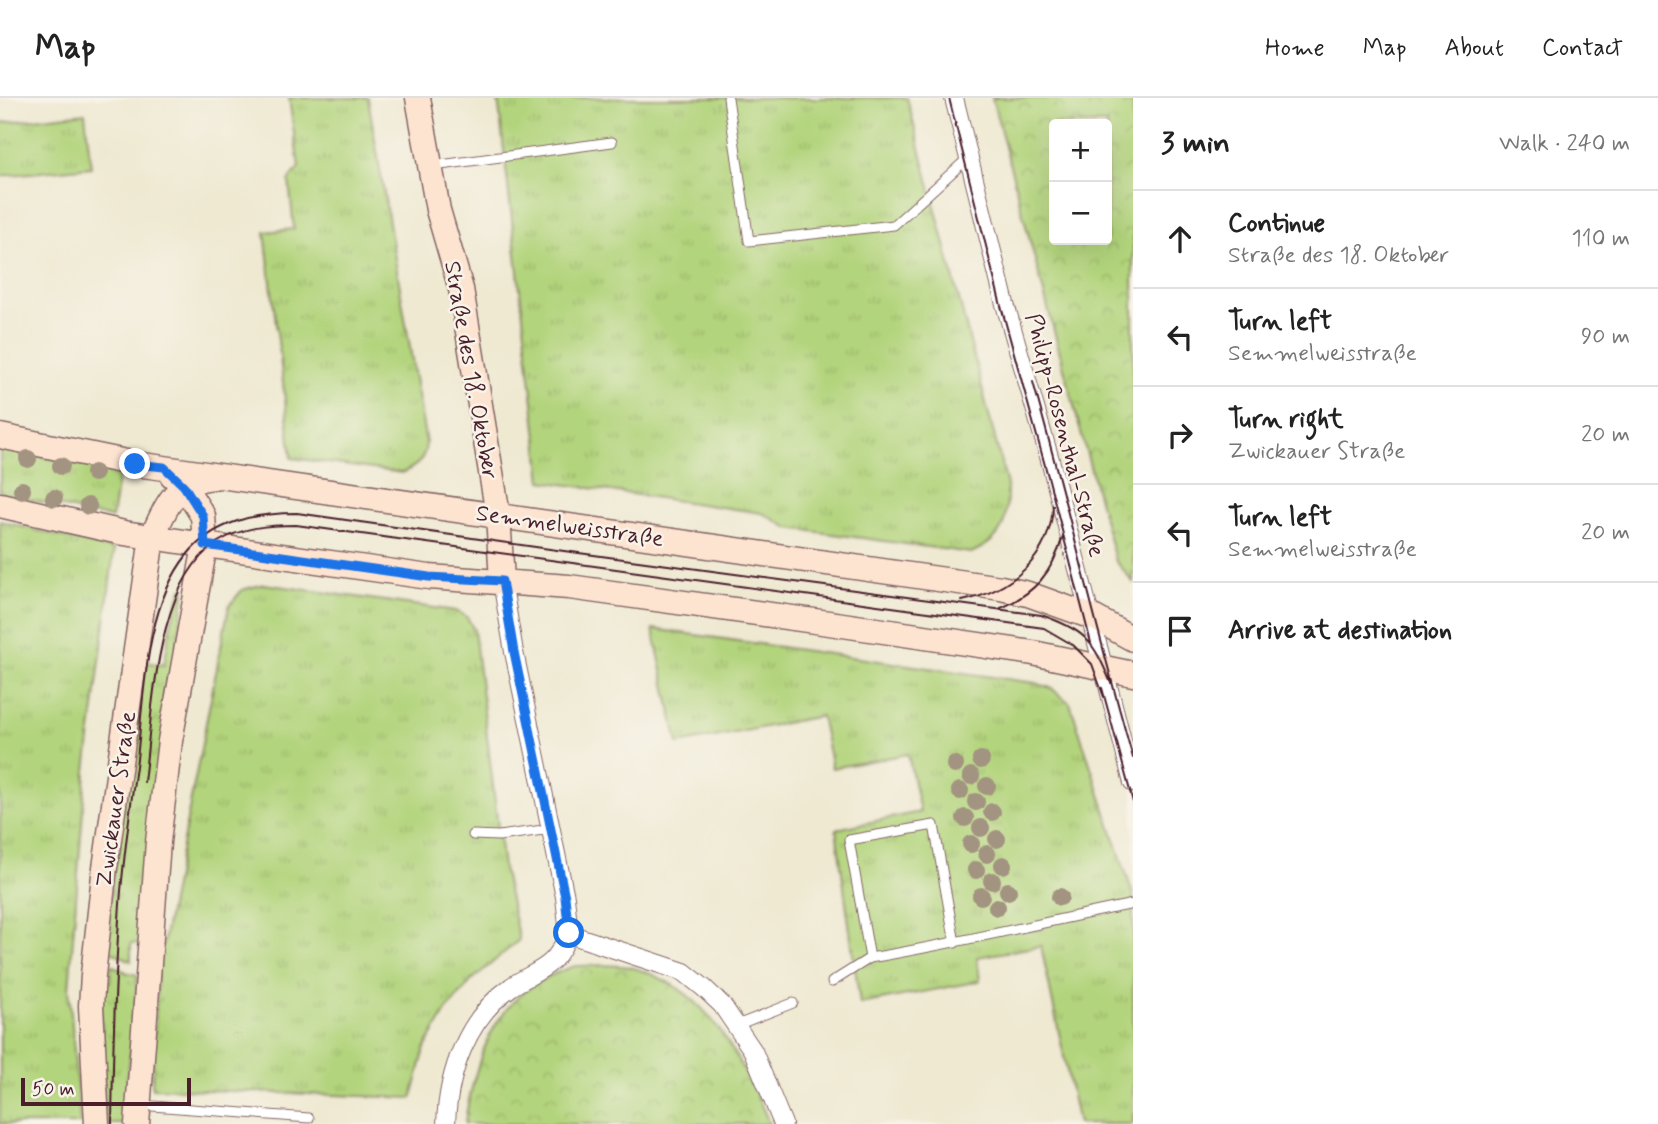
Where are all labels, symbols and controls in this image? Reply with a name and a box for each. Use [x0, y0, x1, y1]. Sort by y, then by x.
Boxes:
text: Map [35, 26, 95, 70]
text: Home [1265, 33, 1325, 64]
text: Map [1363, 33, 1407, 64]
text: About [1445, 33, 1504, 64]
text: Contact [1542, 33, 1623, 64]
map controls [1049, 119, 1112, 245]
button: + [1049, 119, 1112, 182]
text: 3 min [1161, 124, 1230, 163]
text: Walk · 240 m [1499, 129, 1630, 159]
button: − [1049, 182, 1112, 245]
text: Continue [1228, 207, 1325, 241]
icon: ahead [1161, 220, 1199, 258]
text: 110 m [1571, 224, 1630, 254]
text: Straße des 18. Oktober [1228, 241, 1449, 271]
street label: Straße des 18. Oktober [436, 259, 504, 482]
text: Turn left [1228, 305, 1332, 339]
street label: Philipp-Rosenthal-Straße [1017, 310, 1111, 561]
icon: left [1161, 318, 1199, 356]
text: 90 m [1581, 322, 1630, 352]
text: Semmelweisstraße [1228, 339, 1417, 369]
text: Turn right [1228, 403, 1344, 437]
icon: right [1161, 416, 1199, 454]
text: 20 m [1581, 420, 1630, 450]
text: Zwickauer Straße [1228, 437, 1405, 467]
route end [119, 448, 150, 479]
street label: Semmelweisstraße [474, 499, 665, 555]
text: Turn left [1228, 501, 1332, 535]
icon: left [1161, 514, 1199, 552]
text: 20 m [1581, 518, 1630, 548]
text: Semmelweisstraße [1228, 535, 1417, 565]
icon: arrive [1161, 612, 1199, 650]
text: Arrive at destination [1228, 614, 1452, 648]
street label: Zwickauer Straße [90, 709, 144, 889]
route start [553, 917, 584, 948]
scale bar [21, 1075, 191, 1107]
text: 50 m [32, 1077, 75, 1102]

